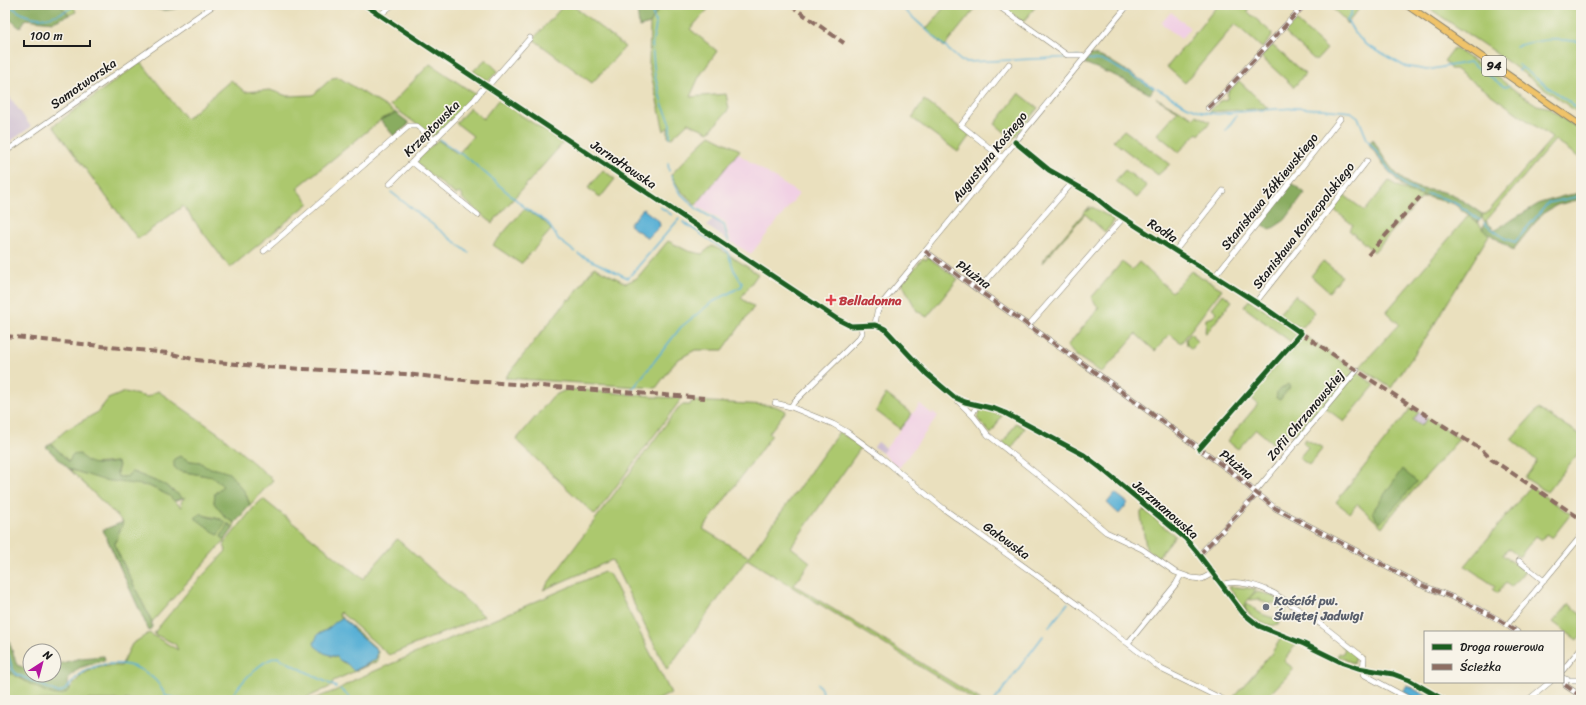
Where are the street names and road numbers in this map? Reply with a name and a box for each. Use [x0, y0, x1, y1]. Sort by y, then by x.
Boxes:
street label: Samotworska [45, 52, 122, 115]
road number: 94 [1482, 56, 1506, 76]
street label: Krzeptowska [397, 94, 466, 162]
street label: Augustyna Kośnego [945, 105, 1034, 208]
street label: Stanisława Żółkiewskiego [1215, 127, 1325, 255]
street label: Jarnołtowska [585, 133, 662, 195]
street label: Stanisława Koniecpolskiego [1246, 156, 1361, 294]
street label: Rodła [1143, 212, 1183, 249]
street label: Płużna [951, 254, 997, 295]
street label: Zofii Chrzanowskiej [1261, 364, 1351, 466]
street label: Płużna [1214, 443, 1259, 486]
street label: Jerzmanowska [1126, 473, 1205, 545]
street label: Gałowska [978, 515, 1036, 566]

